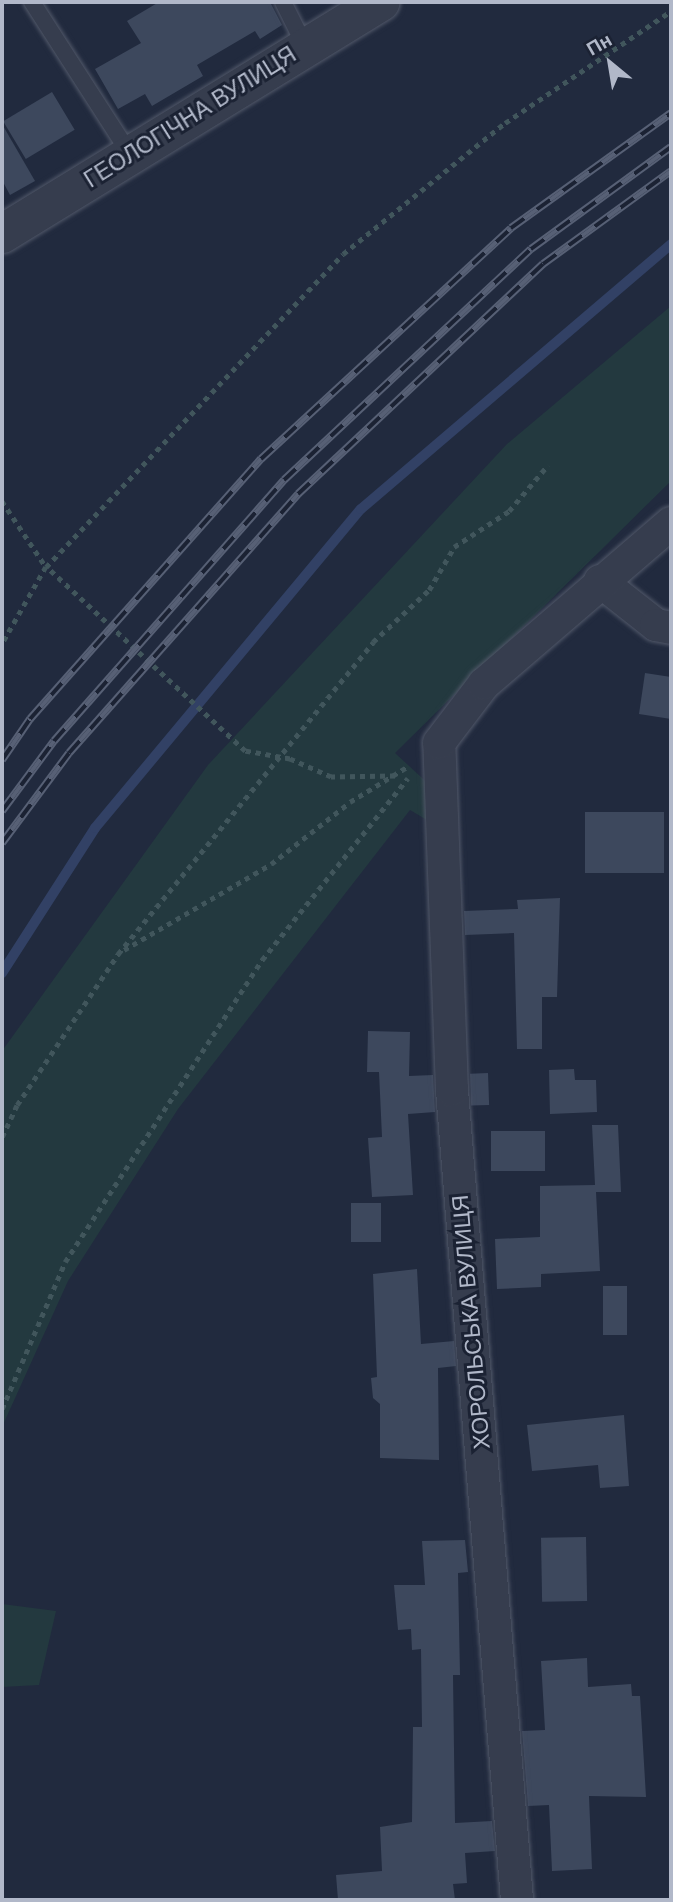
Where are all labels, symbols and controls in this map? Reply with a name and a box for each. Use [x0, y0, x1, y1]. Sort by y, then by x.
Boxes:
north arrow [575, 28, 645, 98]
text: Пн [583, 29, 615, 60]
street label: ГЕОЛОГІЧНА ВУЛИЦЯ [79, 40, 301, 194]
street label: ХОРОЛЬСЬКА ВУЛИЦЯ [446, 1194, 496, 1450]

